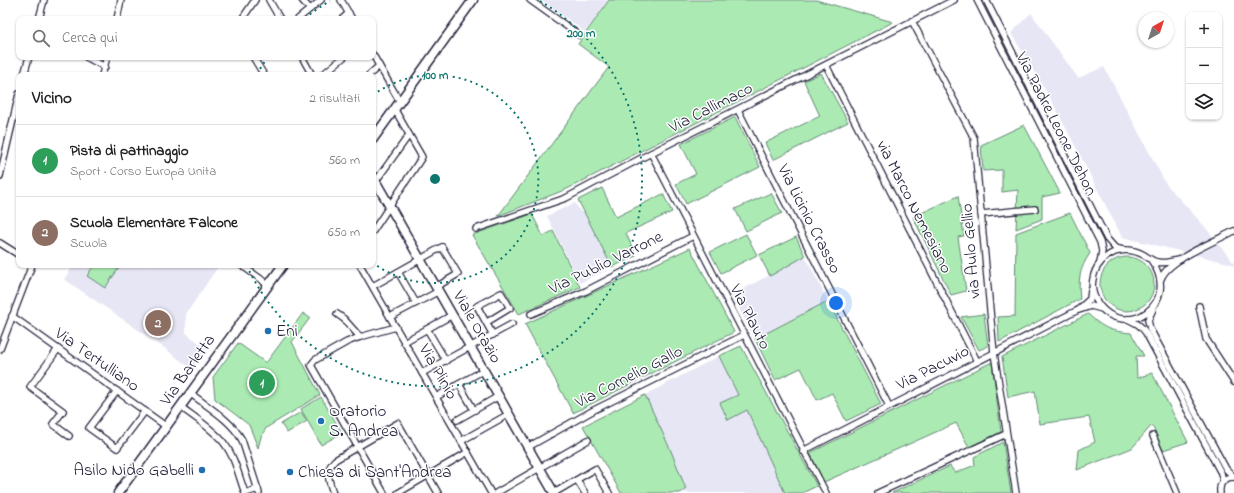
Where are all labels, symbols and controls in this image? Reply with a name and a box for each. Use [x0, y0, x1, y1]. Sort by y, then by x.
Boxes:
north arrow [1138, 12, 1174, 48]
map controls [1186, 12, 1222, 120]
button: + [1186, 12, 1222, 48]
search box [16, 16, 376, 60]
text: 200 m [566, 25, 596, 43]
icon: search [30, 27, 52, 49]
text: Cerca qui [62, 27, 118, 49]
street label: Via Padre Leone Dehon [1008, 47, 1103, 200]
button: − [1186, 48, 1222, 84]
text: 100 m [422, 67, 449, 85]
street label: Via Callimaco [664, 76, 758, 140]
button: layers [1186, 84, 1222, 120]
text: Vicino [32, 86, 72, 111]
text: 2 risultati [310, 89, 360, 108]
street label: via Marco Nemesiano [870, 136, 958, 278]
text: Pista di pattinaggio [70, 140, 188, 162]
text: 1 [43, 151, 47, 170]
text: 560 m [328, 151, 360, 170]
street label: Via Licinio Crasso [770, 159, 847, 278]
text: Sport · Corso Europa Unita [70, 162, 216, 181]
centre of rings [428, 172, 442, 186]
street label: via Aulo Gellio [954, 202, 988, 299]
text: Scuola Elementare Falcone [70, 212, 238, 234]
text: 2 [42, 223, 48, 242]
text: 650 m [328, 223, 360, 242]
street label: Via Publio Varrone [544, 224, 667, 302]
text: Scuola [70, 234, 107, 253]
street label: Via Plauto [722, 279, 777, 354]
street label: Viale Orazio [446, 285, 508, 368]
your location [826, 293, 846, 313]
pin: 2 [145, 308, 171, 338]
place label: Eni [276, 319, 298, 344]
street label: Via Tertulliano [49, 321, 145, 399]
marker: Eni [263, 326, 273, 336]
street label: Via Barletta [154, 329, 222, 412]
street label: Via Plinio [412, 339, 464, 405]
street label: Via Cornelio Gallo [570, 339, 687, 415]
street label: Via Pacuvio [891, 339, 974, 398]
pin: 1 [249, 368, 275, 398]
place label: Oratorio S. Andrea [329, 399, 398, 444]
marker: Oratorio S. Andrea [316, 416, 326, 426]
place label: Asilo Nido Gabelli [73, 458, 194, 483]
place label: Chiesa di Sant'Andrea [298, 460, 451, 485]
marker: Asilo Nido Gabelli [197, 465, 207, 475]
marker: Chiesa di Sant'Andrea [285, 467, 295, 477]

